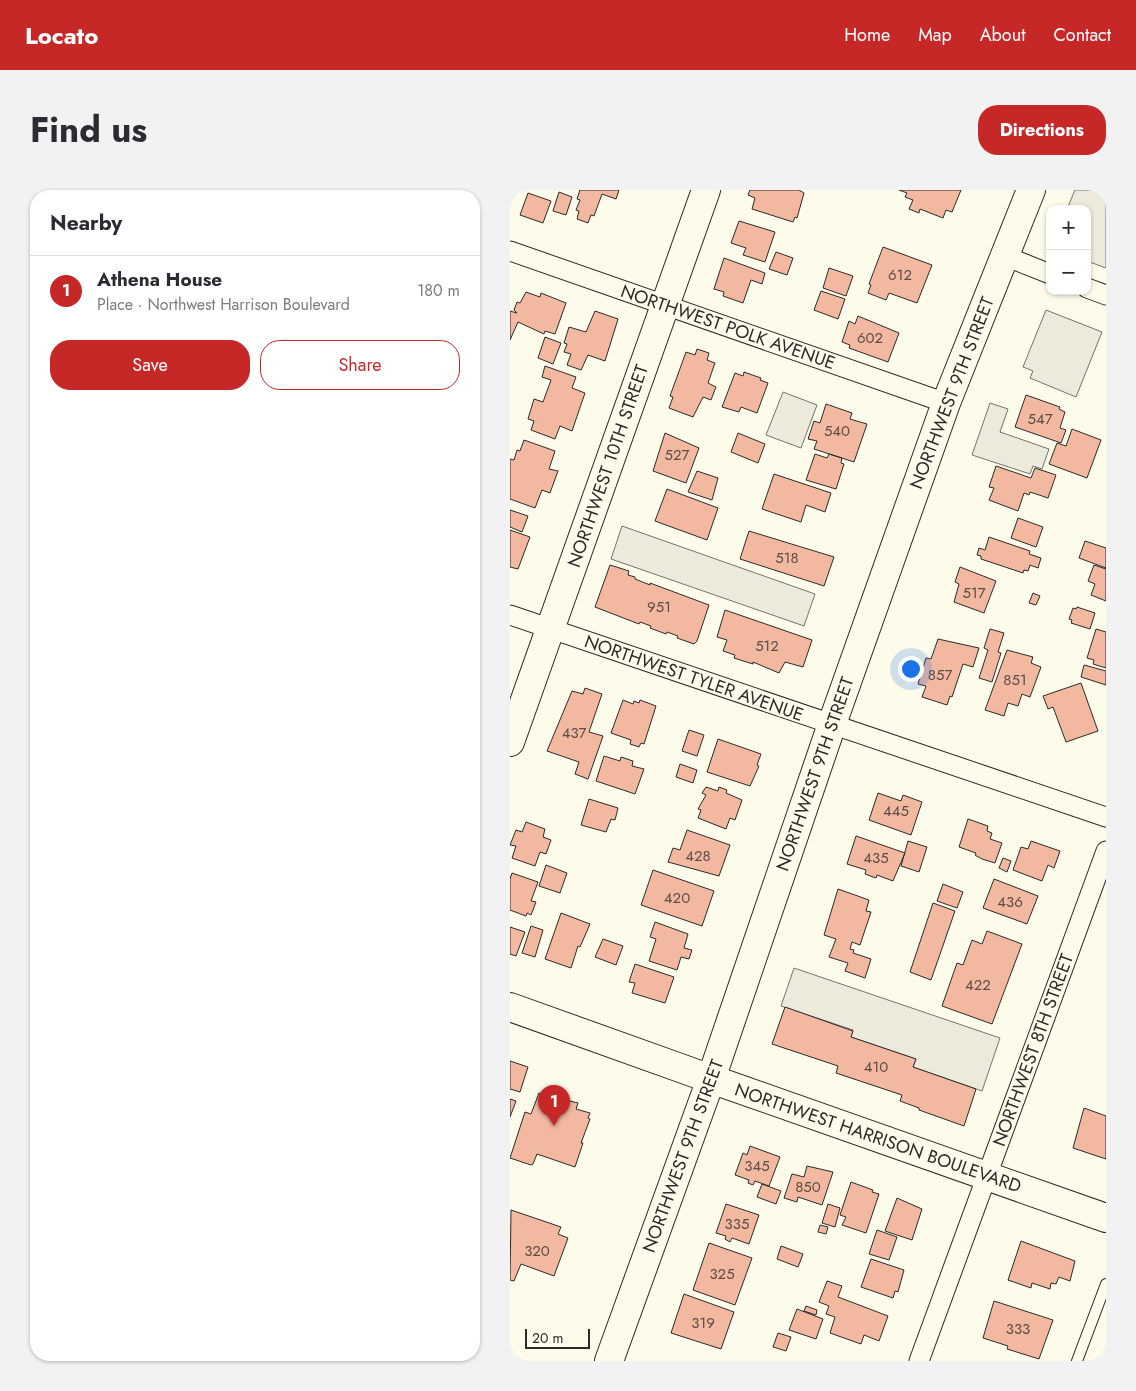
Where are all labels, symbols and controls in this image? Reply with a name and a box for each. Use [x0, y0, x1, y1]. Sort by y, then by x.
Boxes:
text: Locato [25, 18, 98, 53]
text: Home [844, 22, 890, 48]
text: Map [918, 22, 952, 48]
text: About [980, 22, 1025, 48]
text: Contact [1053, 22, 1111, 48]
text: Find us [30, 105, 147, 155]
button: Directions [978, 105, 1106, 155]
map controls [1046, 205, 1091, 295]
button: + [1046, 205, 1091, 250]
text: Nearby [50, 208, 122, 238]
button: − [1046, 250, 1091, 295]
house number: 612 [888, 264, 912, 286]
text: Athena House [97, 266, 222, 293]
street label: NORTHWEST POLK AVENUE [617, 278, 839, 376]
text: 1 [62, 279, 70, 302]
text: 180 m [417, 279, 460, 302]
text: Place · Northwest Harrison Boulevard [97, 293, 350, 316]
street label: NORTHWEST 9TH STREET [903, 293, 1001, 493]
house number: 602 [857, 327, 883, 349]
button: Save [50, 340, 250, 390]
button: Share [260, 340, 460, 390]
street label: NORTHWEST 10TH STREET [561, 361, 655, 571]
house number: 547 [1027, 408, 1053, 430]
house number: 540 [824, 420, 850, 442]
house number: 527 [665, 444, 690, 466]
house number: 518 [775, 547, 799, 569]
house number: 517 [962, 582, 986, 604]
house number: 951 [647, 596, 671, 618]
street label: NORTHWEST TYLER AVENUE [581, 628, 807, 728]
house number: 512 [755, 635, 779, 657]
your location [898, 656, 924, 682]
house number: 857 [928, 664, 952, 686]
house number: 851 [1003, 669, 1027, 691]
street label: NORTHWEST 9TH STREET [770, 673, 861, 875]
house number: 437 [562, 722, 586, 744]
house number: 445 [883, 800, 909, 822]
house number: 428 [685, 845, 711, 867]
house number: 435 [863, 847, 889, 869]
house number: 420 [664, 887, 690, 909]
house number: 436 [997, 891, 1023, 913]
street label: NORTHWEST 8TH STREET [986, 949, 1080, 1150]
house number: 422 [965, 974, 991, 996]
street label: NORTHWEST 9TH STREET [636, 1055, 730, 1256]
house number: 410 [864, 1056, 888, 1078]
street label: NORTHWEST HARRISON BOULEVARD [731, 1077, 1025, 1199]
pin: 1 [538, 1085, 570, 1126]
house number: 345 [744, 1155, 770, 1177]
house number: 850 [795, 1176, 821, 1198]
house number: 335 [725, 1213, 749, 1235]
house number: 320 [524, 1240, 550, 1262]
house number: 325 [709, 1263, 735, 1285]
house number: 319 [691, 1312, 715, 1334]
house number: 333 [1006, 1318, 1030, 1340]
scale bar [525, 1326, 590, 1349]
text: 20 m [532, 1328, 564, 1348]

